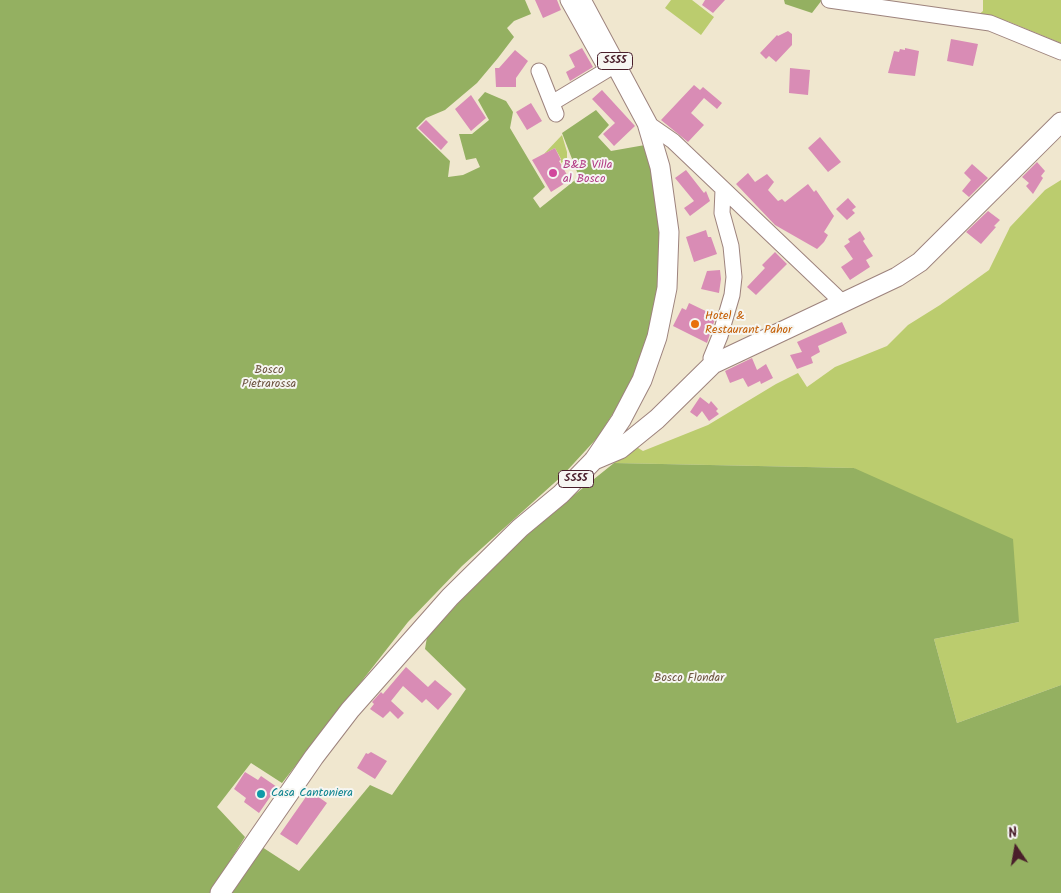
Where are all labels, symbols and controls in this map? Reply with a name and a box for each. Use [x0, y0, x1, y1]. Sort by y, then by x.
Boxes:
road number: SS55 [598, 52, 632, 70]
place label: B&B Villa al Bosco [563, 159, 612, 187]
marker: B&B Villa al Bosco [547, 167, 559, 179]
place label: Hotel & Restaurant Pahor [705, 310, 792, 338]
marker: Hotel & Restaurant Pahor [689, 318, 701, 330]
park label: Bosco Pietrarossa [242, 364, 296, 392]
road number: SS55 [558, 470, 594, 488]
park label: Bosco Flondar [654, 672, 724, 686]
place label: Casa Cantoniera [271, 787, 353, 801]
marker: Casa Cantoniera [255, 788, 267, 800]
text: N [1006, 822, 1019, 845]
north arrow [991, 823, 1041, 873]

